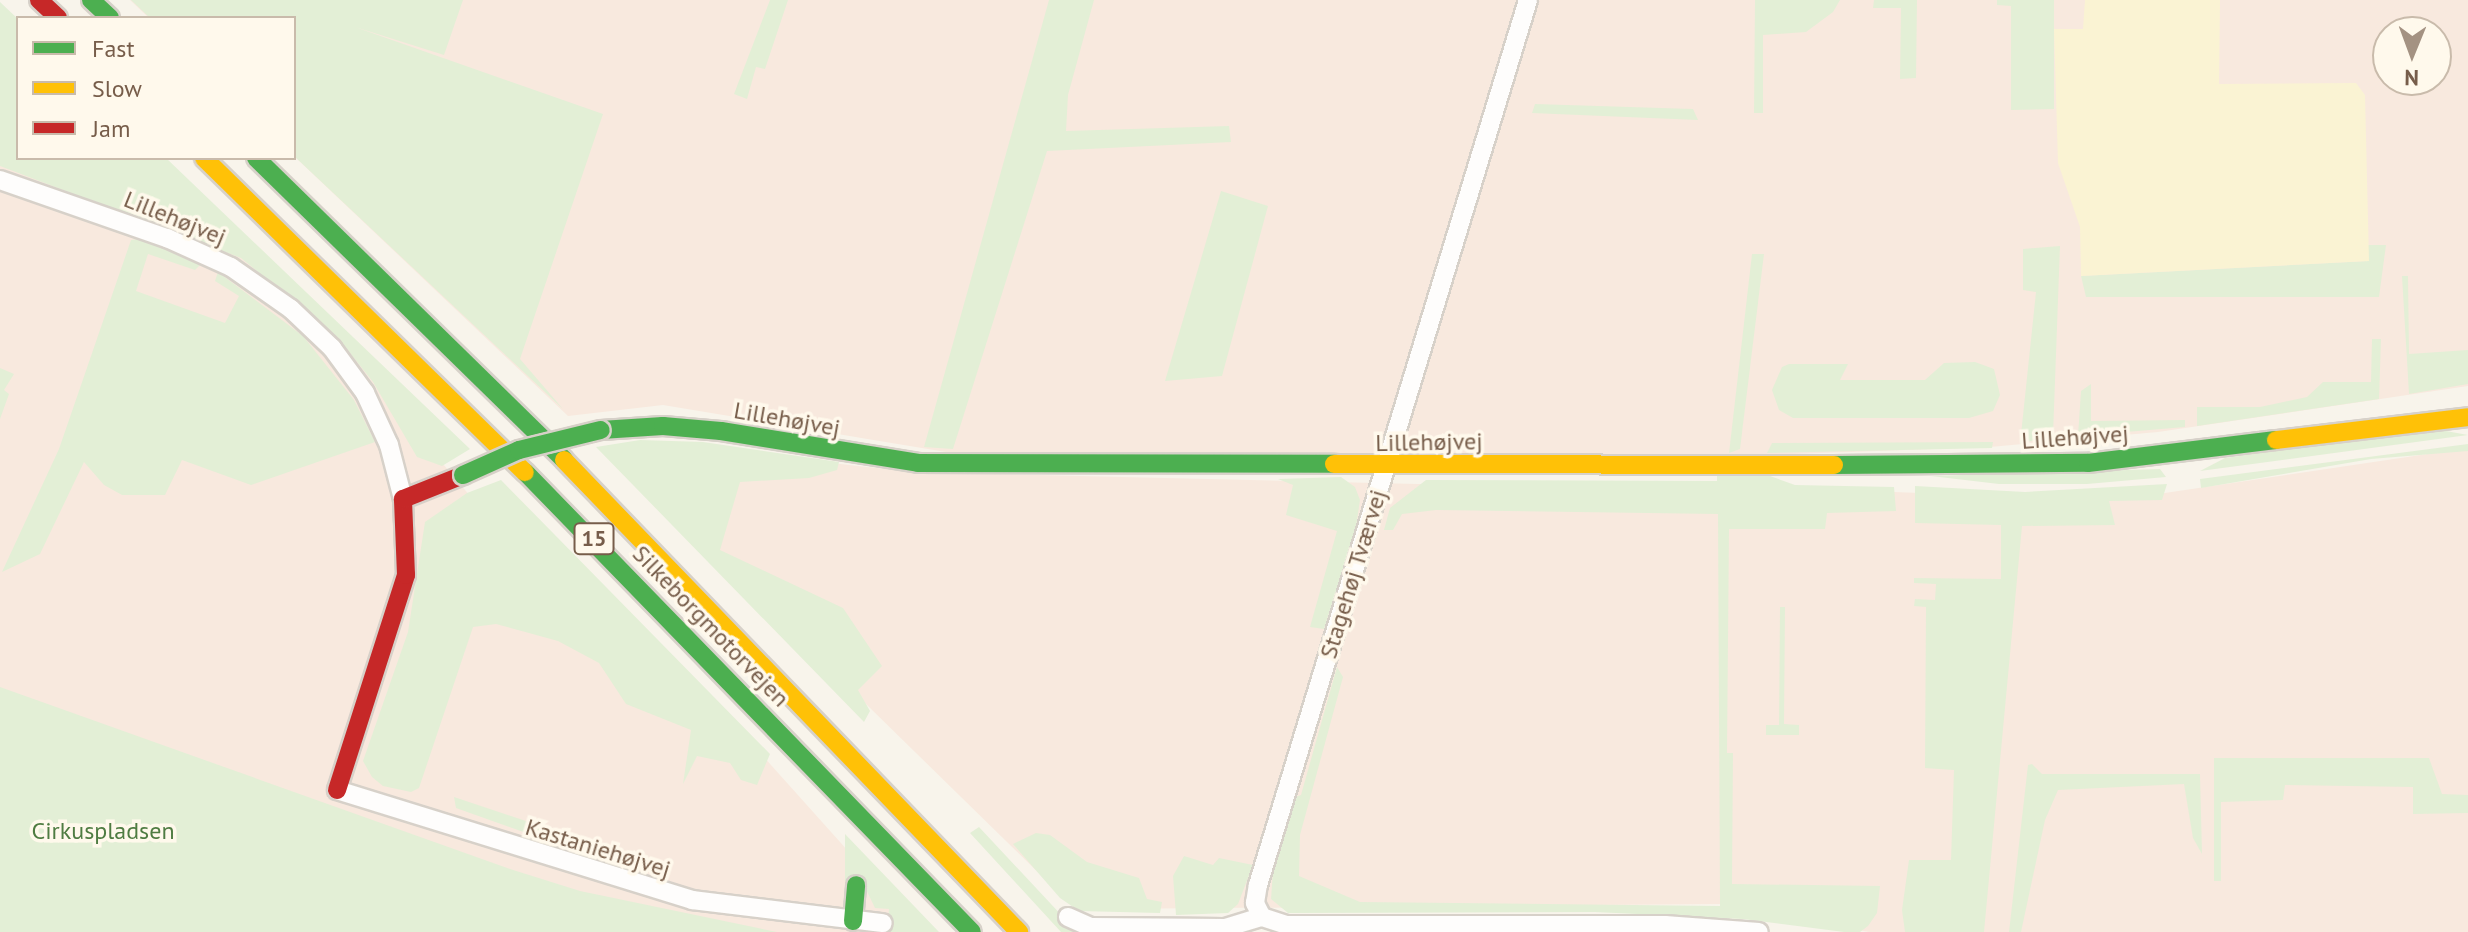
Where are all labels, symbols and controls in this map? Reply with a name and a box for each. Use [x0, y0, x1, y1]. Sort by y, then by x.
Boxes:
legend [16, 16, 296, 160]
north arrow [2372, 16, 2452, 96]
text: Fast [92, 33, 135, 64]
text: N [2404, 64, 2419, 92]
text: Slow [92, 73, 142, 104]
text: Jam [92, 113, 130, 144]
street label: Lillehøjvej [120, 185, 230, 251]
street label: Lillehøjvej [732, 395, 842, 443]
street label: Lillehøjvej [2020, 419, 2130, 455]
street label: Lillehøjvej [1375, 427, 1483, 457]
street label: Stagehøj Tværvej [1314, 486, 1392, 662]
road number: 15 [572, 521, 616, 557]
street label: Silkeborgmotorvejen [627, 539, 795, 713]
street label: Kastaniehøjvej [522, 812, 674, 884]
park label: Cirkuspladsen [31, 817, 175, 845]

